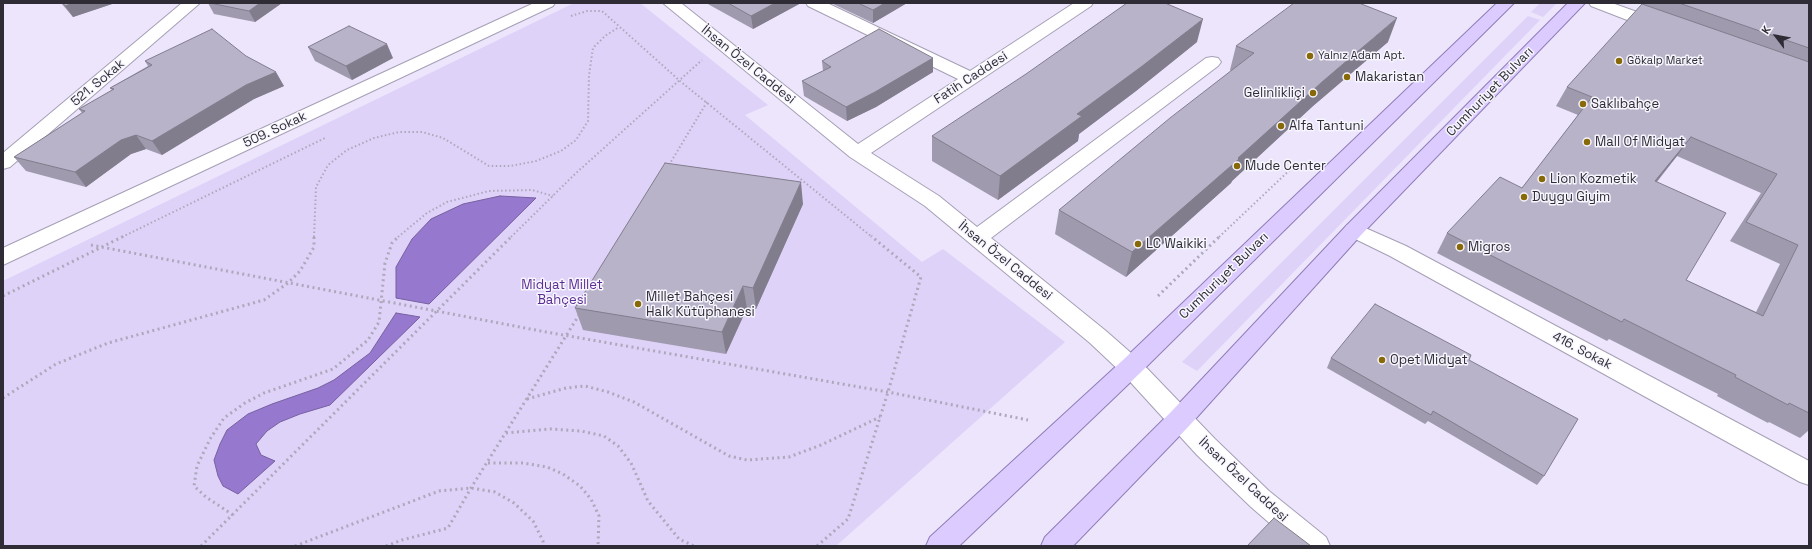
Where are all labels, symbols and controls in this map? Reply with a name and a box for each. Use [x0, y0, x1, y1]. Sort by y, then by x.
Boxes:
north arrow [1756, 16, 1796, 56]
street label: İhsan Özel Caddesi [698, 22, 798, 108]
text: K [1758, 23, 1774, 36]
street label: Cumhuriyet Bulvarı [1443, 44, 1537, 140]
street label: Fatih Caddesi [931, 48, 1011, 108]
place label: Yalnız Adam Apt. [1318, 49, 1405, 63]
marker: Yalnız Adam Apt. [1305, 51, 1315, 61]
place label: Gökalp Market [1627, 54, 1703, 68]
street label: 521. Sokak [68, 56, 128, 110]
marker: Gökalp Market [1614, 56, 1624, 66]
place label: Makaristan [1355, 69, 1424, 85]
marker: Makaristan [1342, 72, 1352, 82]
place label: Gelinlikliçi [1244, 85, 1305, 101]
marker: Gelinlikliçi [1308, 88, 1318, 98]
place label: Saklıbahçe [1591, 96, 1659, 112]
marker: Saklıbahçe [1578, 99, 1588, 109]
street label: 509. Sokak [241, 109, 309, 151]
place label: Alfa Tantuni [1289, 118, 1364, 134]
marker: Alfa Tantuni [1276, 121, 1286, 131]
place label: Mall Of Midyat [1595, 134, 1685, 150]
marker: Mall Of Midyat [1582, 137, 1592, 147]
place label: Mude Center [1245, 158, 1326, 174]
marker: Mude Center [1232, 161, 1242, 171]
place label: Lion Kozmetik [1550, 171, 1637, 187]
marker: Lion Kozmetik [1537, 174, 1547, 184]
place label: Duygu Giyim [1532, 189, 1610, 205]
marker: Duygu Giyim [1519, 192, 1529, 202]
street label: İhsan Özel Caddesi [955, 218, 1055, 304]
street label: Cumhuriyet Bulvarı [1176, 229, 1272, 323]
place label: LC Waikiki [1146, 236, 1207, 252]
marker: LC Waikiki [1133, 239, 1143, 249]
place label: Migros [1468, 239, 1510, 255]
marker: Migros [1455, 242, 1465, 252]
park label: Midyat Millet Bahçesi [521, 277, 603, 308]
place label: Millet Bahçesi Halk Kütüphanesi [646, 289, 755, 320]
marker: Millet Bahçesi Halk Kütüphanesi [633, 299, 643, 309]
street label: 416. Sokak [1550, 329, 1614, 373]
place label: Opet Midyat [1390, 352, 1468, 368]
marker: Opet Midyat [1377, 355, 1387, 365]
street label: İhsan Özel Caddesi [1195, 435, 1291, 525]

